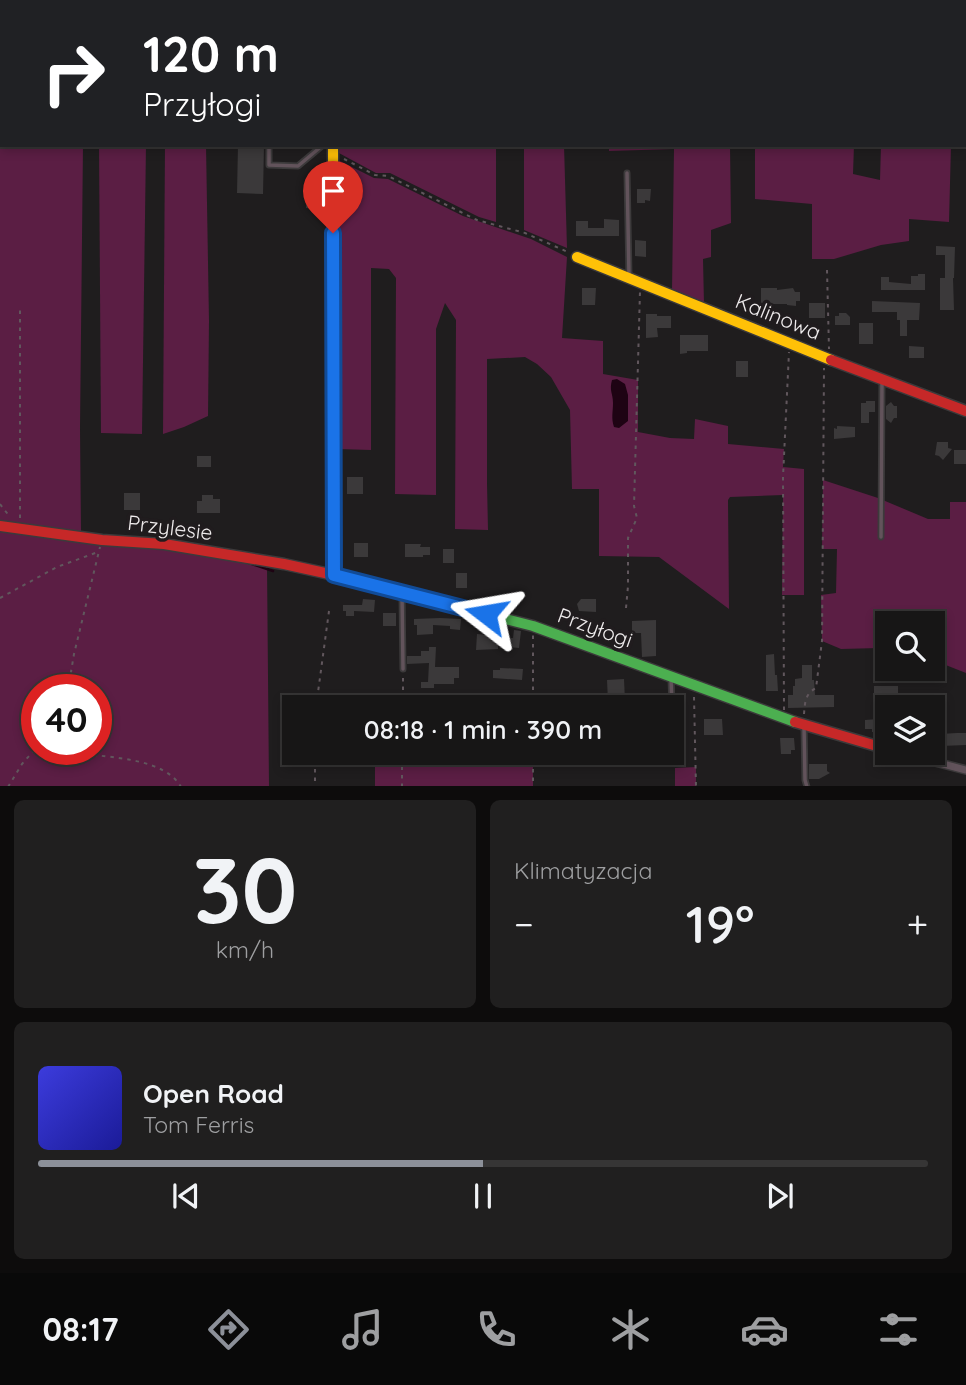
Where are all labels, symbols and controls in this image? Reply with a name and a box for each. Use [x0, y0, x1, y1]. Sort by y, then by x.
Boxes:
text: 120 m [143, 23, 279, 84]
icon: right [28, 28, 119, 119]
text: Przyłogi [143, 84, 261, 124]
pin [303, 161, 363, 233]
icon: arrive [314, 172, 352, 210]
street label: Kalinowa [732, 287, 825, 345]
street label: Przylesie [126, 509, 214, 545]
position arrow [449, 577, 523, 651]
street label: Przyłogi [554, 602, 636, 653]
map controls [875, 611, 945, 765]
button: search [875, 611, 945, 681]
speed limit sign: 40 [21, 674, 112, 765]
button: layers [875, 695, 945, 765]
text: 08:18 · 1 min · 390 m [364, 713, 602, 746]
text: 30 [193, 832, 297, 946]
text: Klimatyzacja [514, 856, 653, 885]
text: 19° [686, 891, 755, 956]
text: − [514, 900, 534, 948]
text: + [907, 900, 928, 948]
text: km/h [216, 935, 274, 964]
text: Open Road [143, 1077, 284, 1110]
text: Tom Ferris [143, 1110, 254, 1139]
icon: previous [167, 1177, 205, 1215]
icon: pause [464, 1177, 502, 1215]
icon: next [761, 1177, 799, 1215]
icon: directions [204, 1305, 253, 1354]
icon: music [338, 1305, 387, 1354]
icon: phone [472, 1305, 521, 1354]
icon: climate [606, 1305, 655, 1354]
icon: car [740, 1305, 789, 1354]
icon: filters [874, 1305, 923, 1354]
text: 08:17 [43, 1309, 119, 1349]

